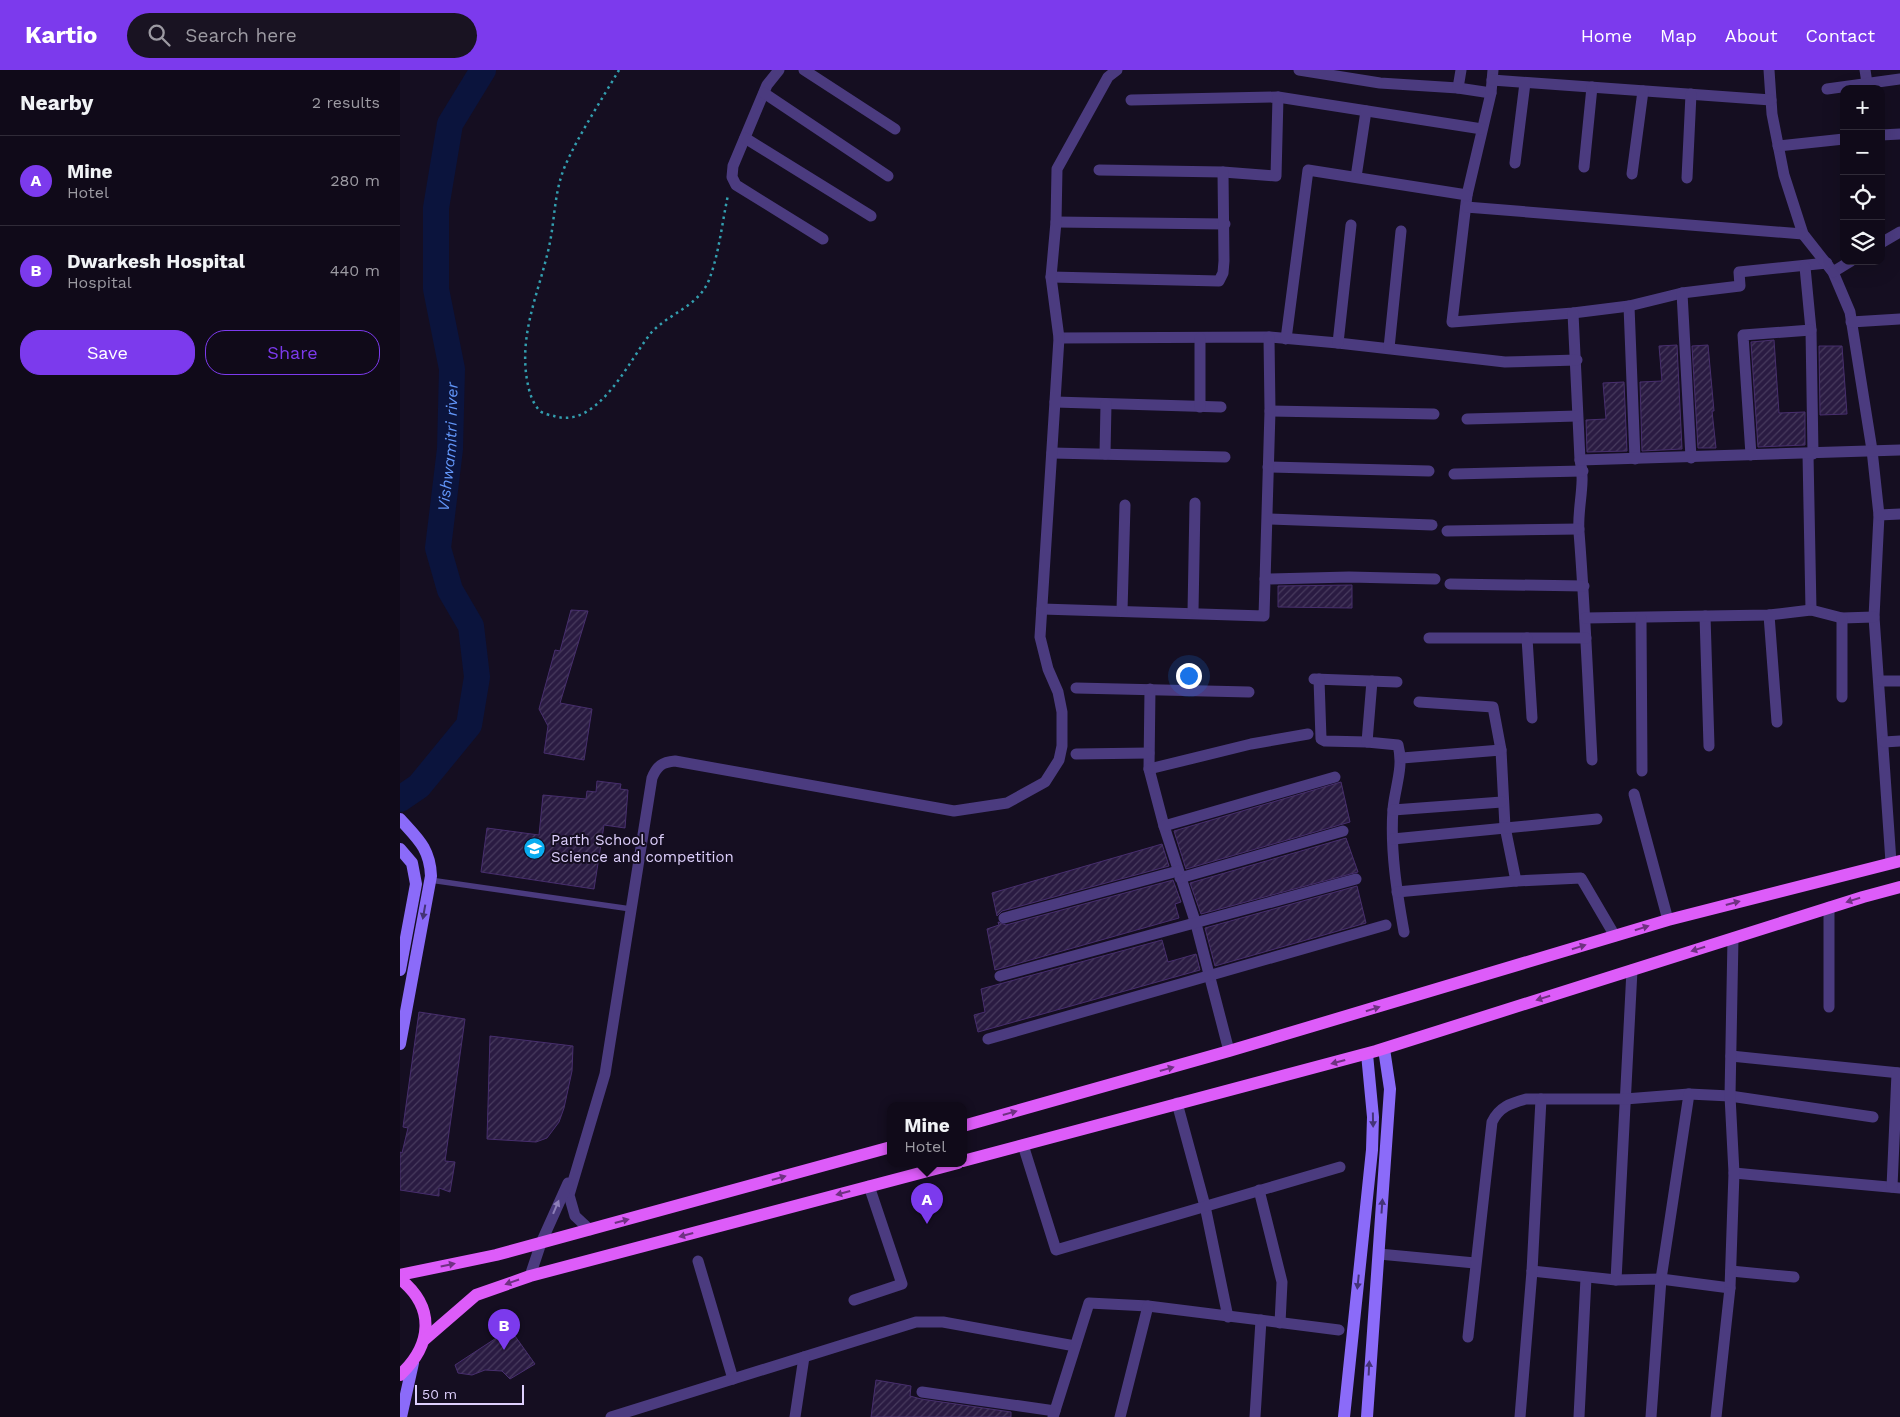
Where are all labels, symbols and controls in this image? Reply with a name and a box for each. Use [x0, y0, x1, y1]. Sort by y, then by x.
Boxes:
search box [127, 13, 477, 58]
text: Kartio [25, 21, 97, 49]
icon: search [145, 21, 173, 49]
text: Search here [185, 24, 297, 47]
text: Home [1581, 25, 1632, 46]
text: Map [1660, 25, 1697, 46]
text: About [1725, 25, 1777, 46]
text: Contact [1805, 25, 1875, 46]
map controls [1840, 85, 1885, 265]
button: + [1840, 85, 1885, 130]
text: Nearby [20, 90, 93, 115]
text: 2 results [312, 93, 380, 112]
button: − [1840, 130, 1885, 175]
text: Mine [67, 160, 113, 183]
text: A [31, 171, 41, 190]
text: 280 m [330, 171, 380, 190]
button: locate [1840, 175, 1885, 220]
text: Hotel [67, 183, 109, 202]
button: layers [1840, 220, 1885, 265]
text: Dwarkesh Hospital [67, 250, 245, 273]
text: B [31, 261, 41, 280]
text: 440 m [330, 261, 380, 280]
text: Hospital [67, 273, 132, 292]
button: Save [20, 330, 195, 375]
button: Share [205, 330, 380, 375]
water label: Vishwamitri river [433, 381, 461, 513]
your location [1176, 663, 1202, 689]
place label: Parth School of Science and competition [551, 831, 734, 866]
school or university icon: Parth School of Science and competition [523, 837, 547, 861]
one-way arrow [1845, 896, 1860, 904]
one-way arrow [1725, 899, 1740, 907]
one-way arrow [420, 904, 428, 920]
one-way arrow [1634, 924, 1649, 931]
one-way arrow [1572, 943, 1587, 951]
one-way arrow [1690, 946, 1705, 954]
one-way arrow [1536, 995, 1551, 1003]
one-way arrow [1366, 1004, 1381, 1012]
one-way arrow [1330, 1058, 1345, 1066]
one-way arrow [1159, 1065, 1174, 1073]
popup [887, 1102, 967, 1167]
one-way arrow [1003, 1109, 1018, 1117]
one-way arrow [1369, 1112, 1377, 1128]
text: Mine [904, 1114, 950, 1137]
text: Hotel [904, 1137, 946, 1156]
one-way arrow [772, 1174, 787, 1182]
pin: A [911, 1183, 943, 1224]
one-way arrow [835, 1189, 850, 1197]
one-way arrow [1379, 1198, 1387, 1214]
one-way arrow [553, 1200, 561, 1214]
one-way arrow [615, 1217, 630, 1225]
one-way arrow [678, 1231, 693, 1239]
one-way arrow [440, 1261, 455, 1269]
one-way arrow [1354, 1274, 1362, 1290]
one-way arrow [504, 1278, 519, 1286]
pin: B [488, 1309, 520, 1350]
one-way arrow [1366, 1360, 1374, 1376]
scale bar [415, 1382, 524, 1405]
text: 50 m [422, 1386, 457, 1402]

